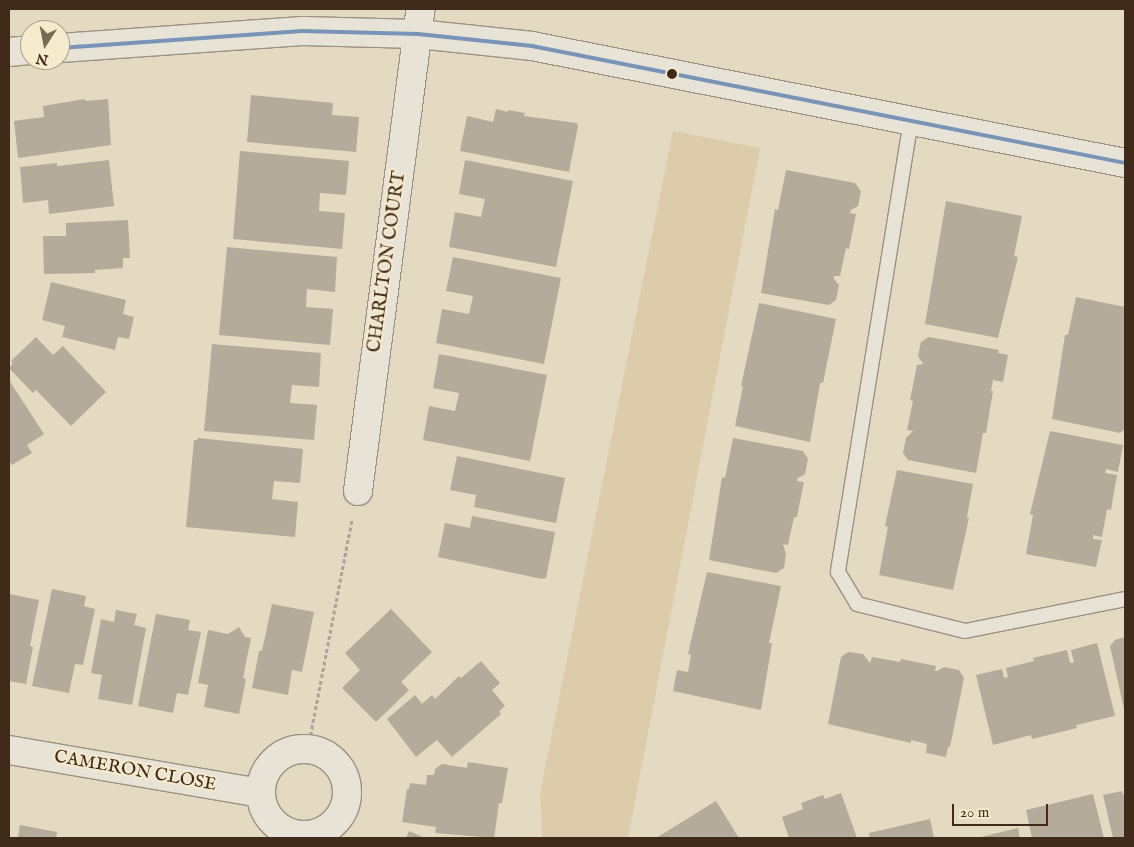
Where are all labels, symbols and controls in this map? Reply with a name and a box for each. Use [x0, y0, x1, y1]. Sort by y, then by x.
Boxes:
north arrow [20, 20, 70, 70]
text: N [35, 49, 50, 69]
unlabelled marker [667, 69, 677, 79]
street label: CHARLTON COURT [365, 170, 411, 354]
street label: CAMERON CLOSE [52, 747, 218, 797]
scale bar [954, 794, 1050, 826]
text: 20 m [960, 803, 989, 822]

